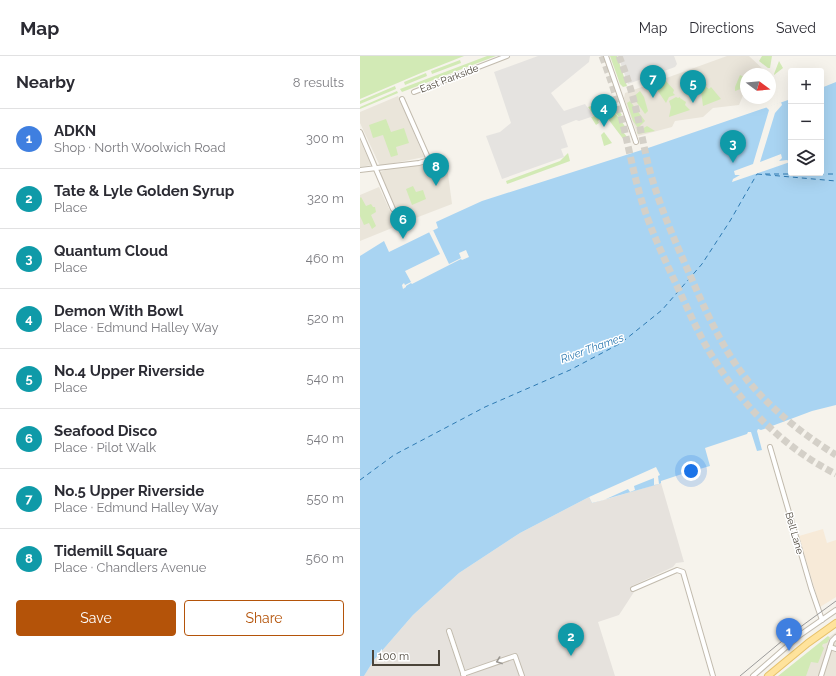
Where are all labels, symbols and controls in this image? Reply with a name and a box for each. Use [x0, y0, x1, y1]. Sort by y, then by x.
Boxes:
text: Map [20, 17, 59, 39]
text: Map [639, 20, 667, 36]
text: Directions [689, 20, 754, 36]
text: Saved [776, 20, 816, 36]
street label: East Parkside [418, 62, 480, 95]
pin: 7 [640, 65, 666, 98]
north arrow [740, 68, 776, 104]
map controls [788, 68, 824, 176]
button: + [788, 68, 824, 104]
pin: 5 [680, 70, 706, 103]
text: Nearby [16, 72, 75, 92]
text: 8 results [293, 75, 344, 90]
pin: 4 [591, 94, 617, 127]
button: − [788, 104, 824, 140]
text: ADKN [54, 122, 96, 140]
pin: 3 [720, 130, 746, 163]
text: 1 [26, 131, 32, 146]
text: 300 m [306, 131, 344, 146]
text: Shop · North Woolwich Road [54, 140, 225, 155]
button: layers [788, 140, 824, 176]
pin: 8 [423, 153, 449, 186]
text: Tate & Lyle Golden Syrup [54, 182, 234, 200]
text: 2 [25, 191, 33, 206]
text: 320 m [307, 191, 344, 206]
text: Place [54, 200, 87, 215]
pin: 6 [390, 206, 416, 239]
text: Quantum Cloud [54, 242, 168, 260]
text: 3 [25, 251, 33, 266]
text: 460 m [306, 251, 344, 266]
text: Place [54, 260, 87, 275]
text: Demon With Bowl [54, 302, 183, 320]
text: 4 [25, 311, 33, 326]
text: 520 m [307, 311, 344, 326]
text: Place · Edmund Halley Way [54, 320, 218, 335]
water label: River Thames [559, 331, 625, 366]
text: No.4 Upper Riverside [54, 362, 204, 380]
text: 5 [25, 371, 33, 386]
text: 540 m [307, 371, 344, 386]
text: Place [54, 380, 87, 395]
text: Seafood Disco [54, 422, 157, 440]
text: 6 [25, 431, 33, 446]
text: 540 m [307, 431, 344, 446]
text: Place · Pilot Walk [54, 440, 156, 455]
your location [681, 461, 701, 481]
text: No.5 Upper Riverside [54, 482, 204, 500]
text: 7 [25, 491, 33, 506]
text: 550 m [307, 491, 344, 506]
text: Place · Edmund Halley Way [54, 500, 218, 515]
street label: Bell Lane [783, 511, 806, 556]
text: Tidemill Square [54, 542, 168, 560]
text: 8 [25, 551, 33, 566]
text: 560 m [306, 551, 344, 566]
text: Place · Chandlers Avenue [54, 560, 206, 575]
button: Save [16, 600, 176, 636]
button: Share [184, 600, 344, 636]
pin: 1 [776, 618, 802, 651]
pin: 2 [558, 623, 584, 656]
scale bar [372, 648, 440, 667]
text: 100 m [378, 650, 409, 663]
one-way arrow [496, 657, 503, 665]

